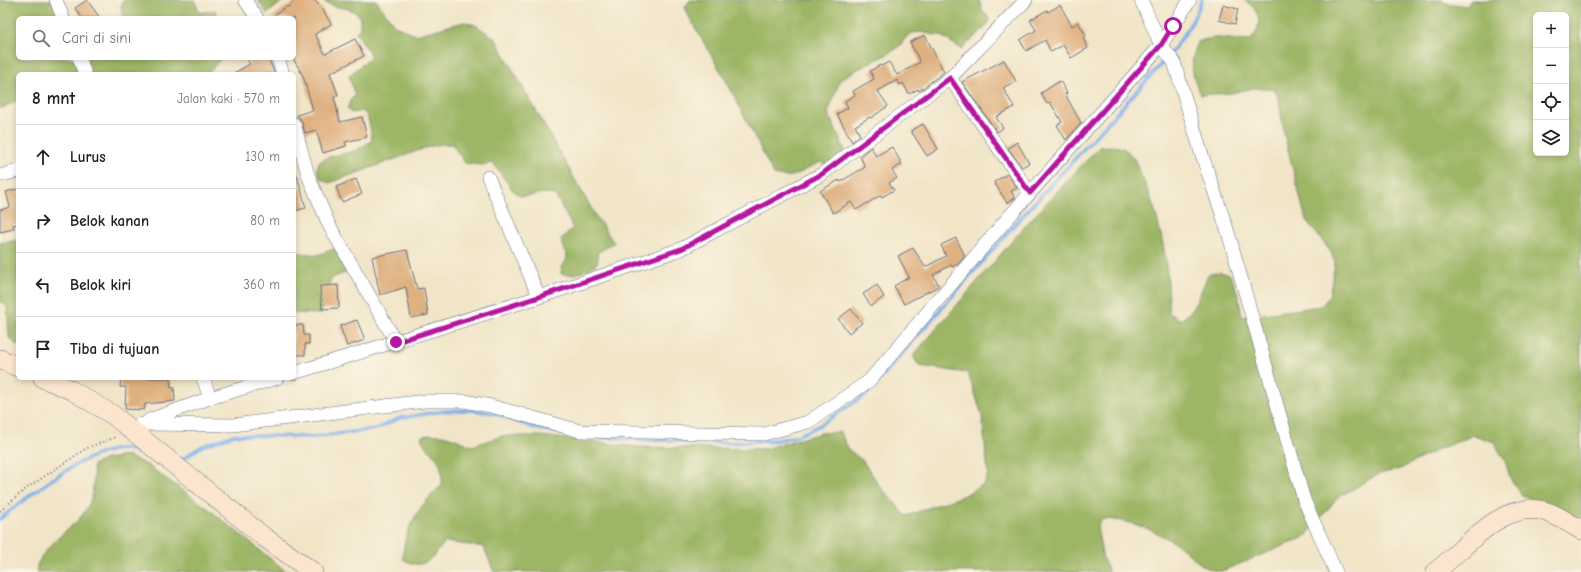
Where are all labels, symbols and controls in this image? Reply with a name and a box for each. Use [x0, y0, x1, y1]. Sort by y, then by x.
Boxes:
map controls [1533, 12, 1569, 156]
button: + [1533, 12, 1569, 48]
search box [16, 16, 296, 60]
route start [1164, 17, 1182, 35]
icon: search [30, 27, 52, 49]
text: Cari di sini [62, 29, 131, 47]
button: − [1533, 48, 1569, 84]
button: locate [1533, 84, 1569, 120]
text: 8 mnt [32, 89, 75, 108]
text: Jalan kaki · 570 m [177, 91, 280, 106]
button: layers [1533, 120, 1569, 156]
icon: ahead [32, 146, 54, 168]
text: Lurus [70, 148, 106, 166]
text: 130 m [245, 149, 280, 164]
icon: right [32, 210, 54, 232]
text: Belok kanan [70, 212, 149, 230]
text: 80 m [250, 213, 280, 228]
icon: left [32, 274, 54, 296]
text: Belok kiri [70, 276, 131, 294]
text: 360 m [243, 277, 280, 292]
route end [387, 333, 405, 351]
icon: arrive [32, 338, 54, 360]
text: Tiba di tujuan [70, 340, 159, 358]

